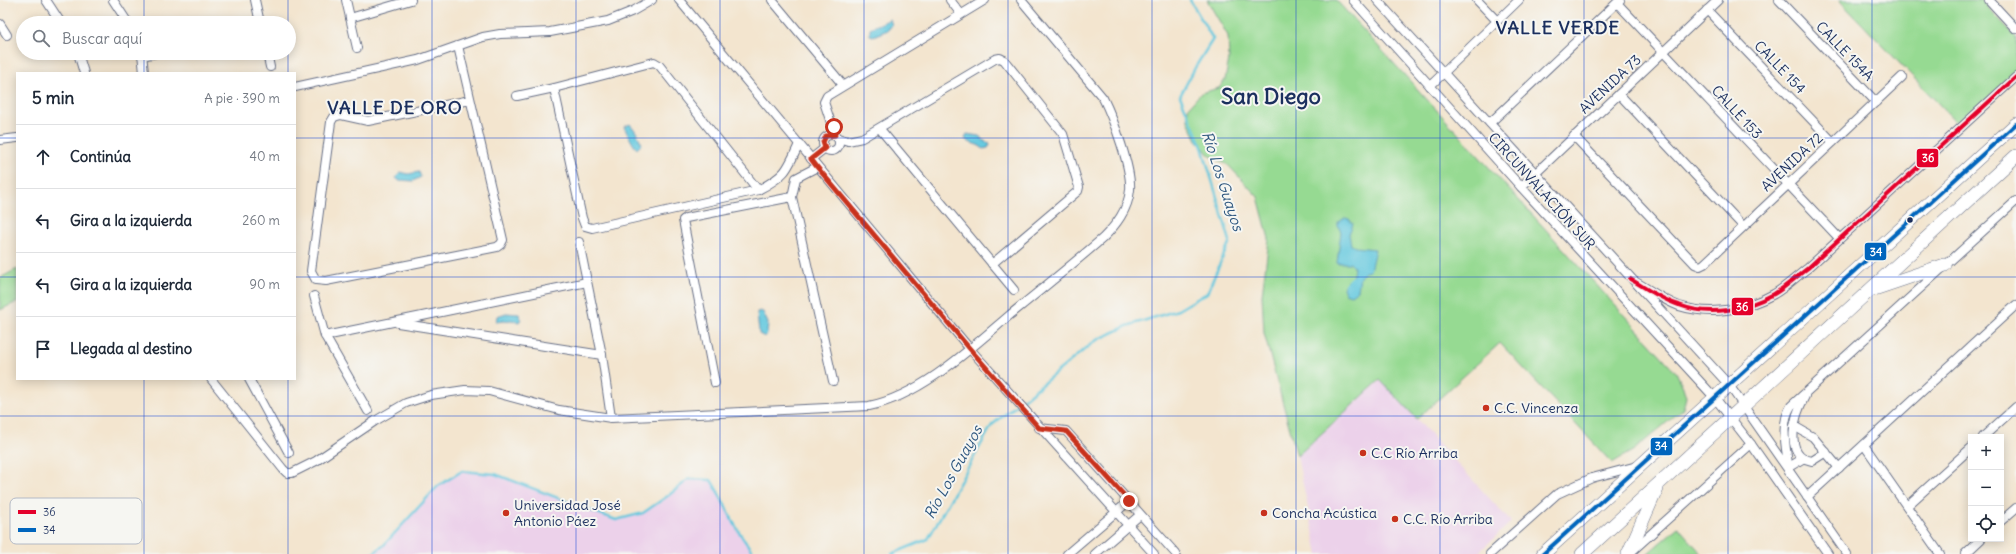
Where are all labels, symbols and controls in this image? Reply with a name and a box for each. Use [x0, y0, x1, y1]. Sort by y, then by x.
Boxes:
search box [16, 16, 296, 60]
district label: VALLE VERDE [1496, 16, 1620, 39]
street label: CALLE 154A [1812, 18, 1878, 84]
icon: search [30, 27, 52, 49]
text: Buscar aquí [62, 29, 142, 48]
street label: CALLE 154 [1750, 37, 1810, 97]
street label: AVENIDA 73 [1575, 51, 1645, 117]
district label: San Diego [1221, 82, 1321, 110]
street label: CALLE 153 [1708, 82, 1766, 143]
text: 5 min [32, 87, 74, 109]
text: A pie · 390 m [204, 90, 280, 107]
district label: VALLE DE ORO [327, 96, 463, 119]
route start [825, 118, 843, 136]
water label: Río Los Guayos [1198, 129, 1248, 234]
street label: CIRCUNVALACIÓN SUR [1485, 129, 1600, 253]
street label: AVENIDA 72 [1757, 129, 1827, 195]
icon: ahead [32, 146, 54, 168]
text: Continúa [70, 147, 131, 166]
text: 40 m [249, 148, 280, 165]
line badge: 36 [1916, 148, 1939, 168]
text: 36 [1922, 151, 1934, 165]
icon: left [32, 210, 54, 232]
text: Gira a la izquierda [70, 211, 192, 230]
text: 260 m [242, 212, 280, 229]
unlabelled marker [1905, 215, 1915, 225]
line badge: 34 [1864, 242, 1887, 261]
text: 34 [1870, 245, 1883, 259]
icon: left [32, 274, 54, 296]
text: Gira a la izquierda [70, 275, 192, 294]
text: 90 m [249, 276, 280, 293]
line badge: 36 [1731, 297, 1754, 316]
text: 36 [1736, 300, 1748, 314]
icon: arrive [32, 338, 54, 360]
text: Llegada al destino [70, 339, 192, 358]
place label: C.C. Vincenza [1494, 399, 1578, 417]
marker: C.C. Vincenza [1481, 403, 1491, 413]
water label: Río Los Guayos [920, 421, 987, 522]
map controls [1968, 434, 2004, 542]
button: + [1968, 434, 2004, 470]
line badge: 34 [1650, 437, 1673, 456]
text: 34 [1655, 439, 1668, 453]
place label: C.C Río Arriba [1371, 444, 1458, 462]
marker: C.C Río Arriba [1358, 448, 1368, 458]
button: − [1968, 470, 2004, 506]
route end [1120, 492, 1138, 510]
place label: Universidad José Antonio Páez [514, 496, 621, 530]
legend [10, 498, 142, 544]
place label: Concha Acústica [1272, 504, 1377, 522]
text: 36 [43, 505, 56, 519]
button: locate [1968, 506, 2004, 542]
marker: Universidad José Antonio Páez [501, 508, 511, 518]
marker: Concha Acústica [1259, 508, 1269, 518]
place label: C.C. Río Arriba [1403, 510, 1493, 528]
marker: C.C. Río Arriba [1390, 514, 1400, 524]
text: 34 [43, 523, 56, 537]

